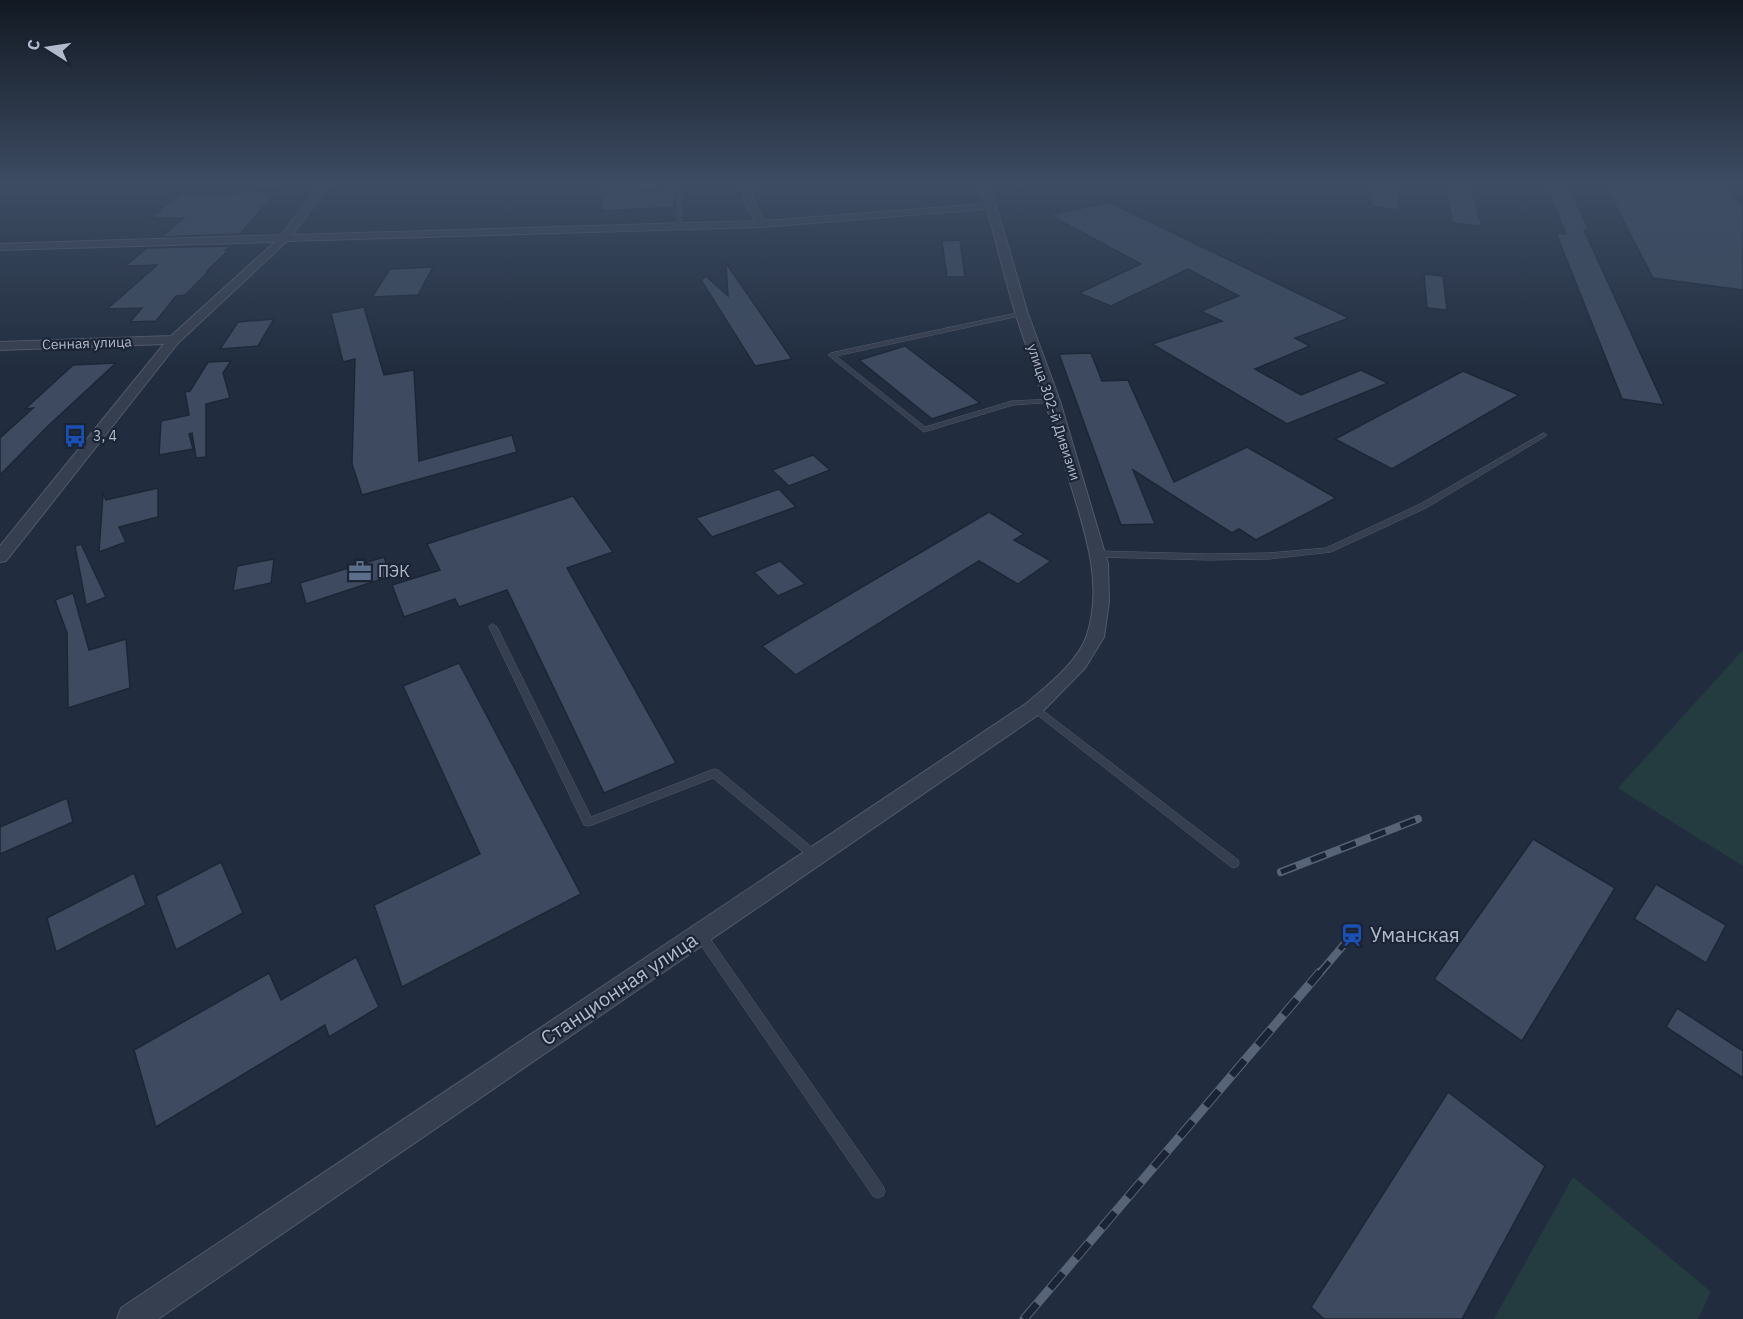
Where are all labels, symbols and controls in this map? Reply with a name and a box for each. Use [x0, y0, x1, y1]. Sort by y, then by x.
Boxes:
north arrow [18, 18, 78, 78]
text: С [22, 38, 44, 52]
street label: Сенная улица [42, 332, 133, 354]
street label: улица 302-й Дивизии [1023, 342, 1085, 482]
bus stop icon: 3, 4 [62, 423, 88, 449]
place label: 3, 4 [93, 427, 117, 445]
office icon: ПЭК [347, 558, 373, 584]
place label: ПЭК [378, 561, 410, 581]
place label: Уманская [1370, 921, 1460, 948]
station icon: Уманская [1339, 922, 1365, 948]
street label: Станционная улица [535, 926, 703, 1051]

